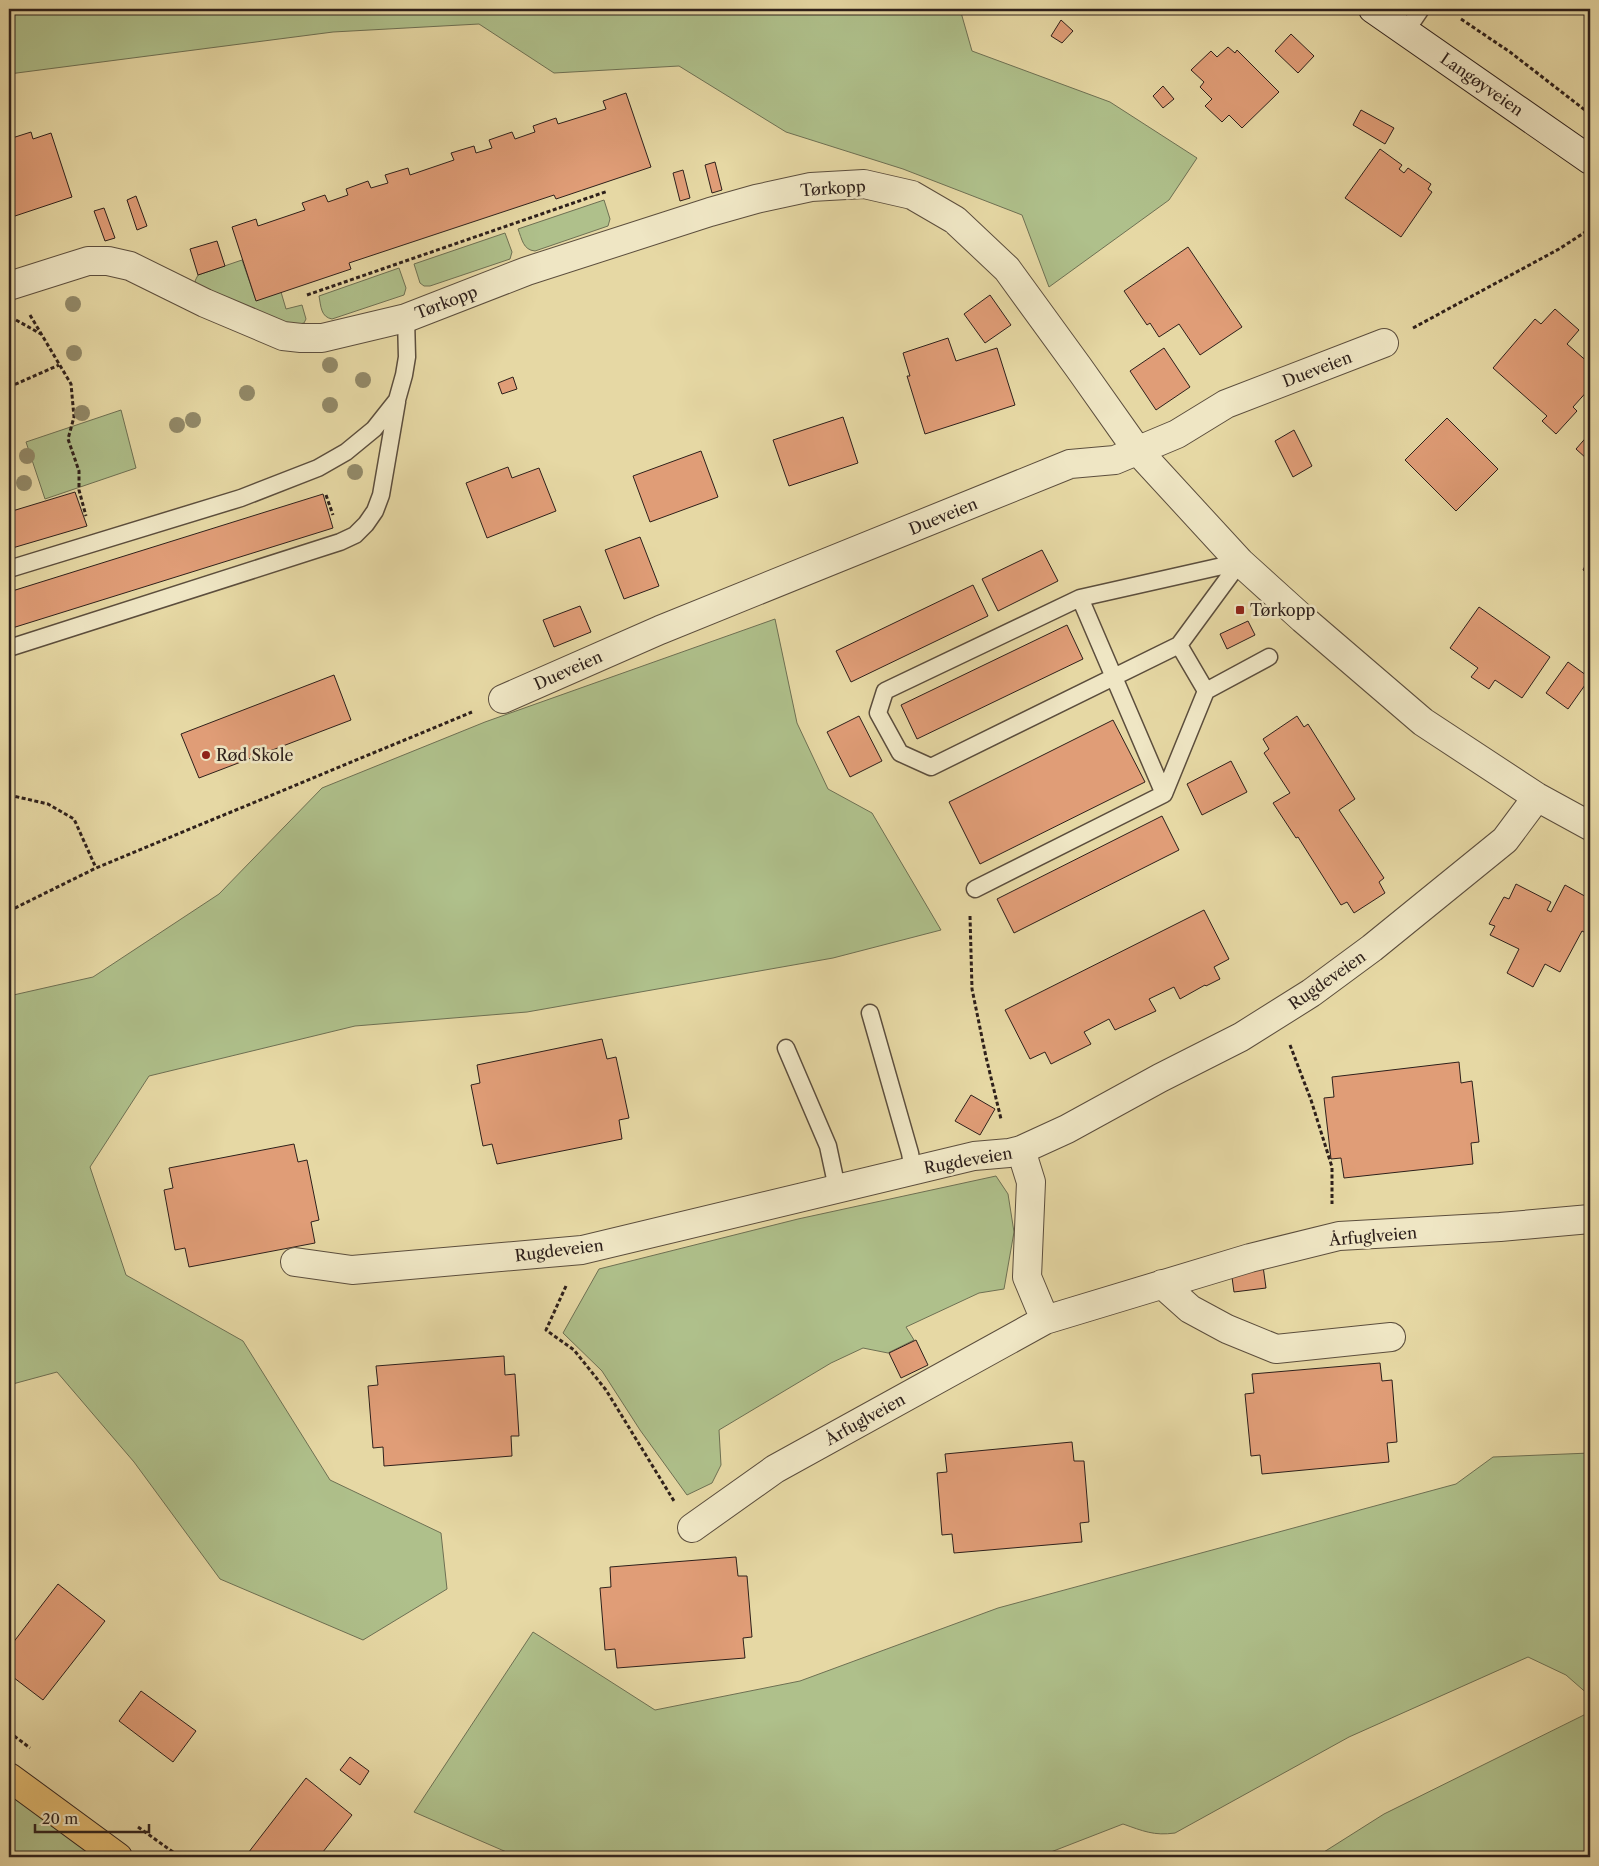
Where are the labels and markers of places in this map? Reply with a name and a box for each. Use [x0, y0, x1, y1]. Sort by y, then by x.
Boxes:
place label: Tørkopp [1250, 600, 1316, 620]
marker: Tørkopp [1234, 604, 1246, 616]
place label: Rød Skole [216, 745, 293, 765]
marker: Rød Skole [200, 749, 212, 761]

